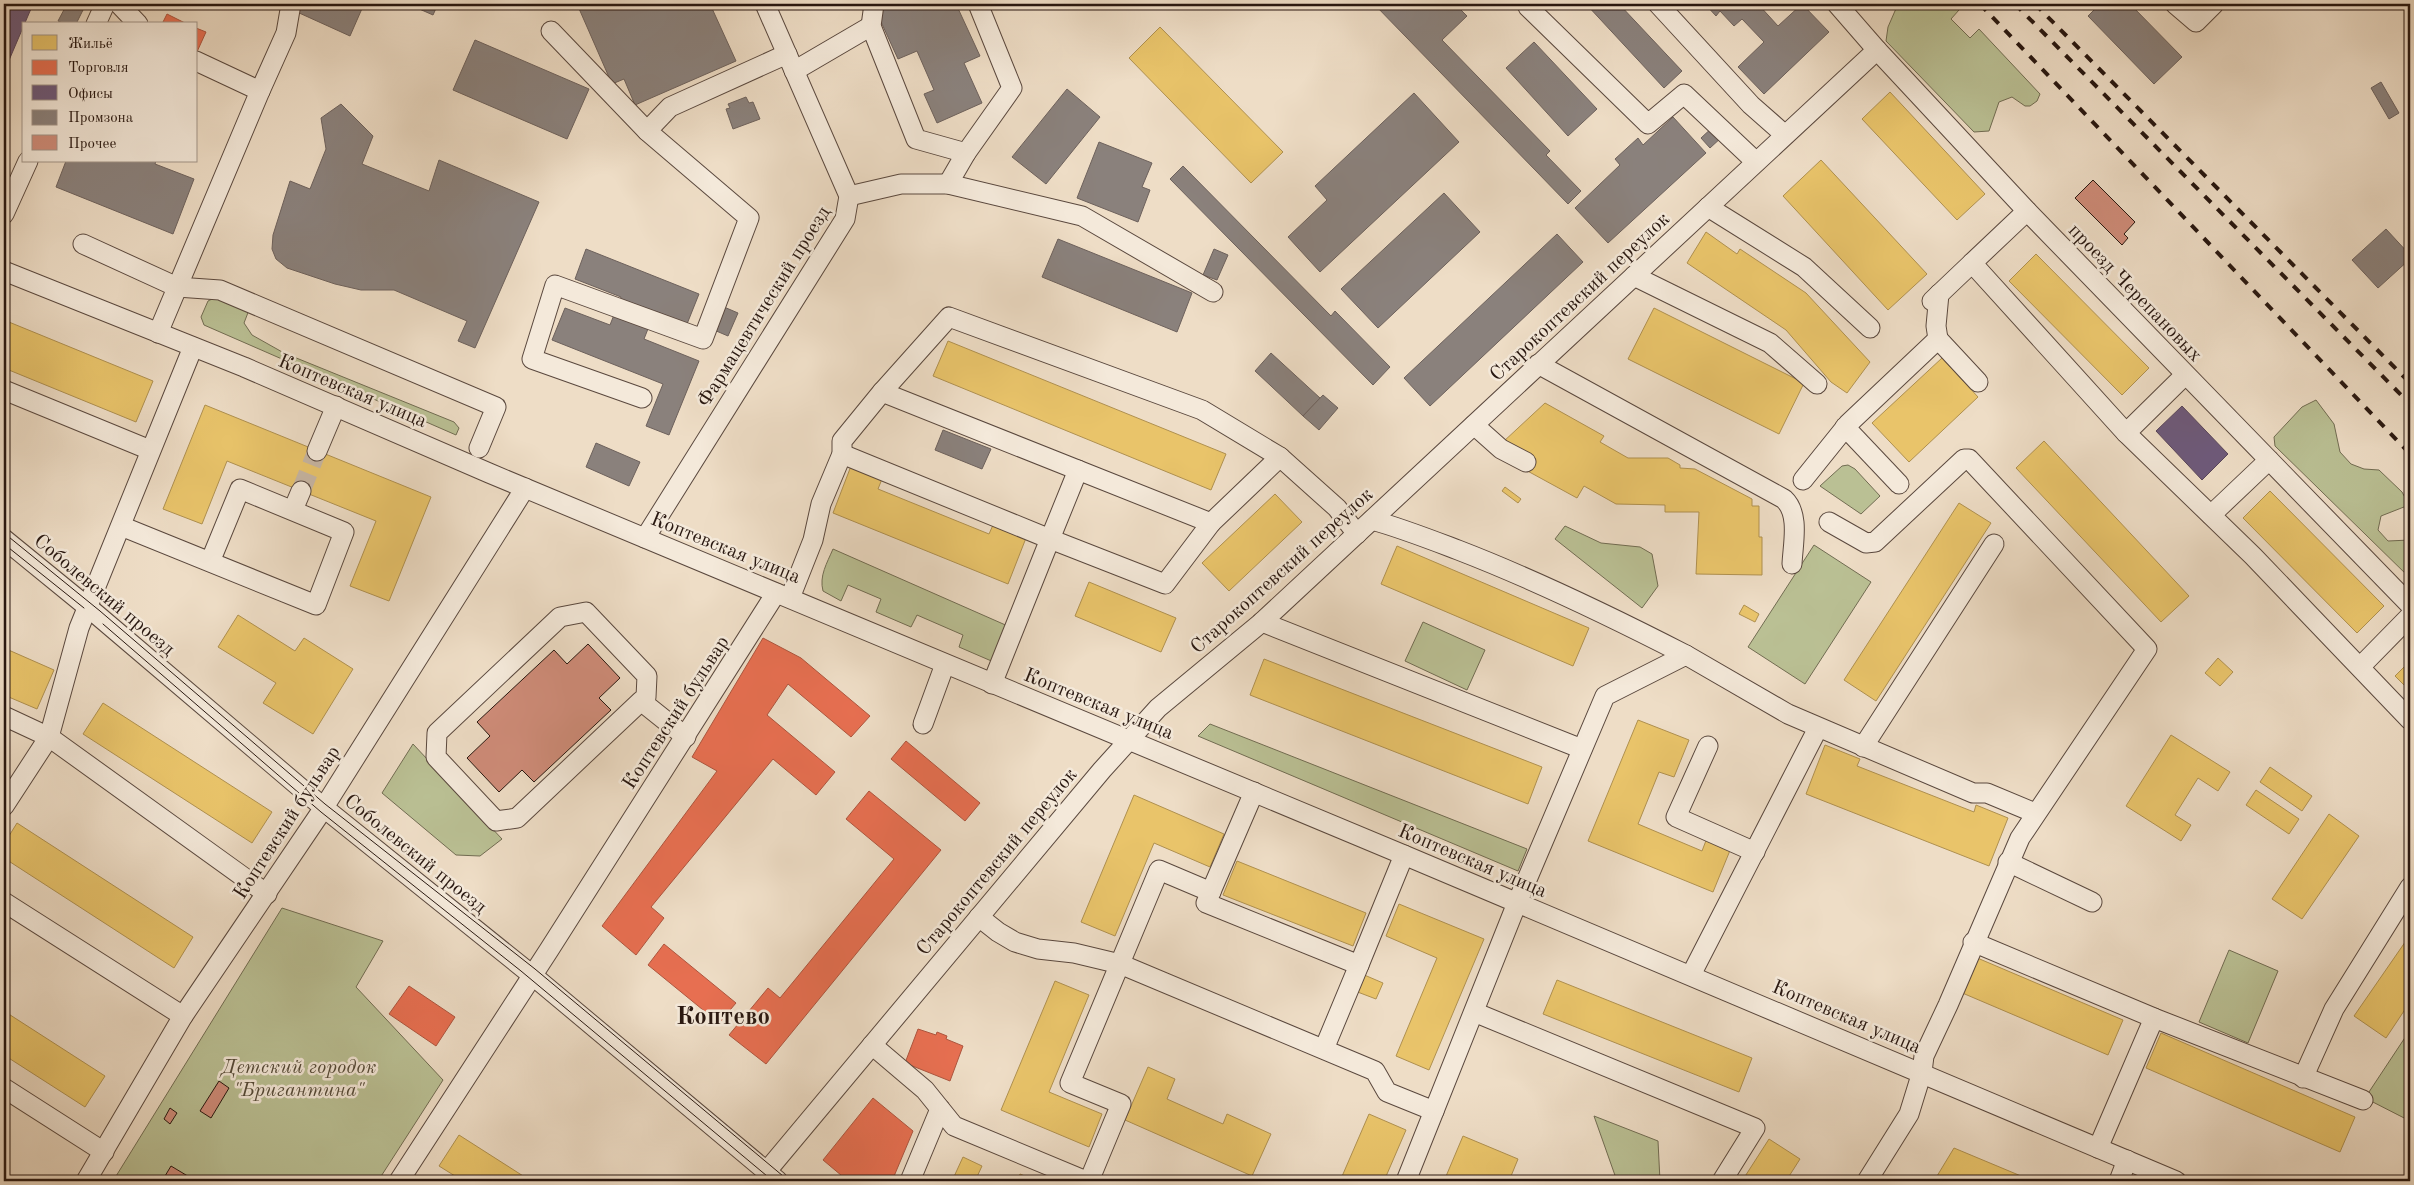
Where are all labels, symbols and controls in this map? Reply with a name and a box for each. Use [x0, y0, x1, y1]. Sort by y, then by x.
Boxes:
legend [22, 22, 198, 162]
text: Жильё [68, 37, 113, 52]
text: Торговля [68, 61, 129, 76]
text: Офисы [68, 87, 113, 102]
text: Промзона [68, 111, 134, 126]
text: Прочее [68, 137, 116, 152]
street label: Фармацевтический проезд [695, 203, 835, 411]
street label: Старокоптевский переулок [1487, 209, 1674, 386]
street label: проезд Черепановых [2064, 221, 2205, 366]
street label: Коптевская улица [275, 351, 430, 432]
street label: Старокоптевский переулок [1187, 485, 1377, 658]
street label: Коптевская улица [648, 510, 803, 588]
street label: Соболевский проезд [30, 531, 178, 660]
street label: Коптевский бульвар [620, 633, 734, 793]
street label: Коптевская улица [1021, 666, 1176, 744]
street label: Коптевский бульвар [231, 743, 345, 903]
street label: Старокоптевский переулок [914, 765, 1081, 960]
street label: Соболевский проезд [340, 791, 490, 918]
street label: Коптевская улица [1395, 821, 1550, 902]
street label: Коптевская улица [1769, 977, 1924, 1058]
district label: Коптево [676, 1005, 770, 1030]
park label: Детский городок "Бригантина" [219, 1058, 376, 1101]

